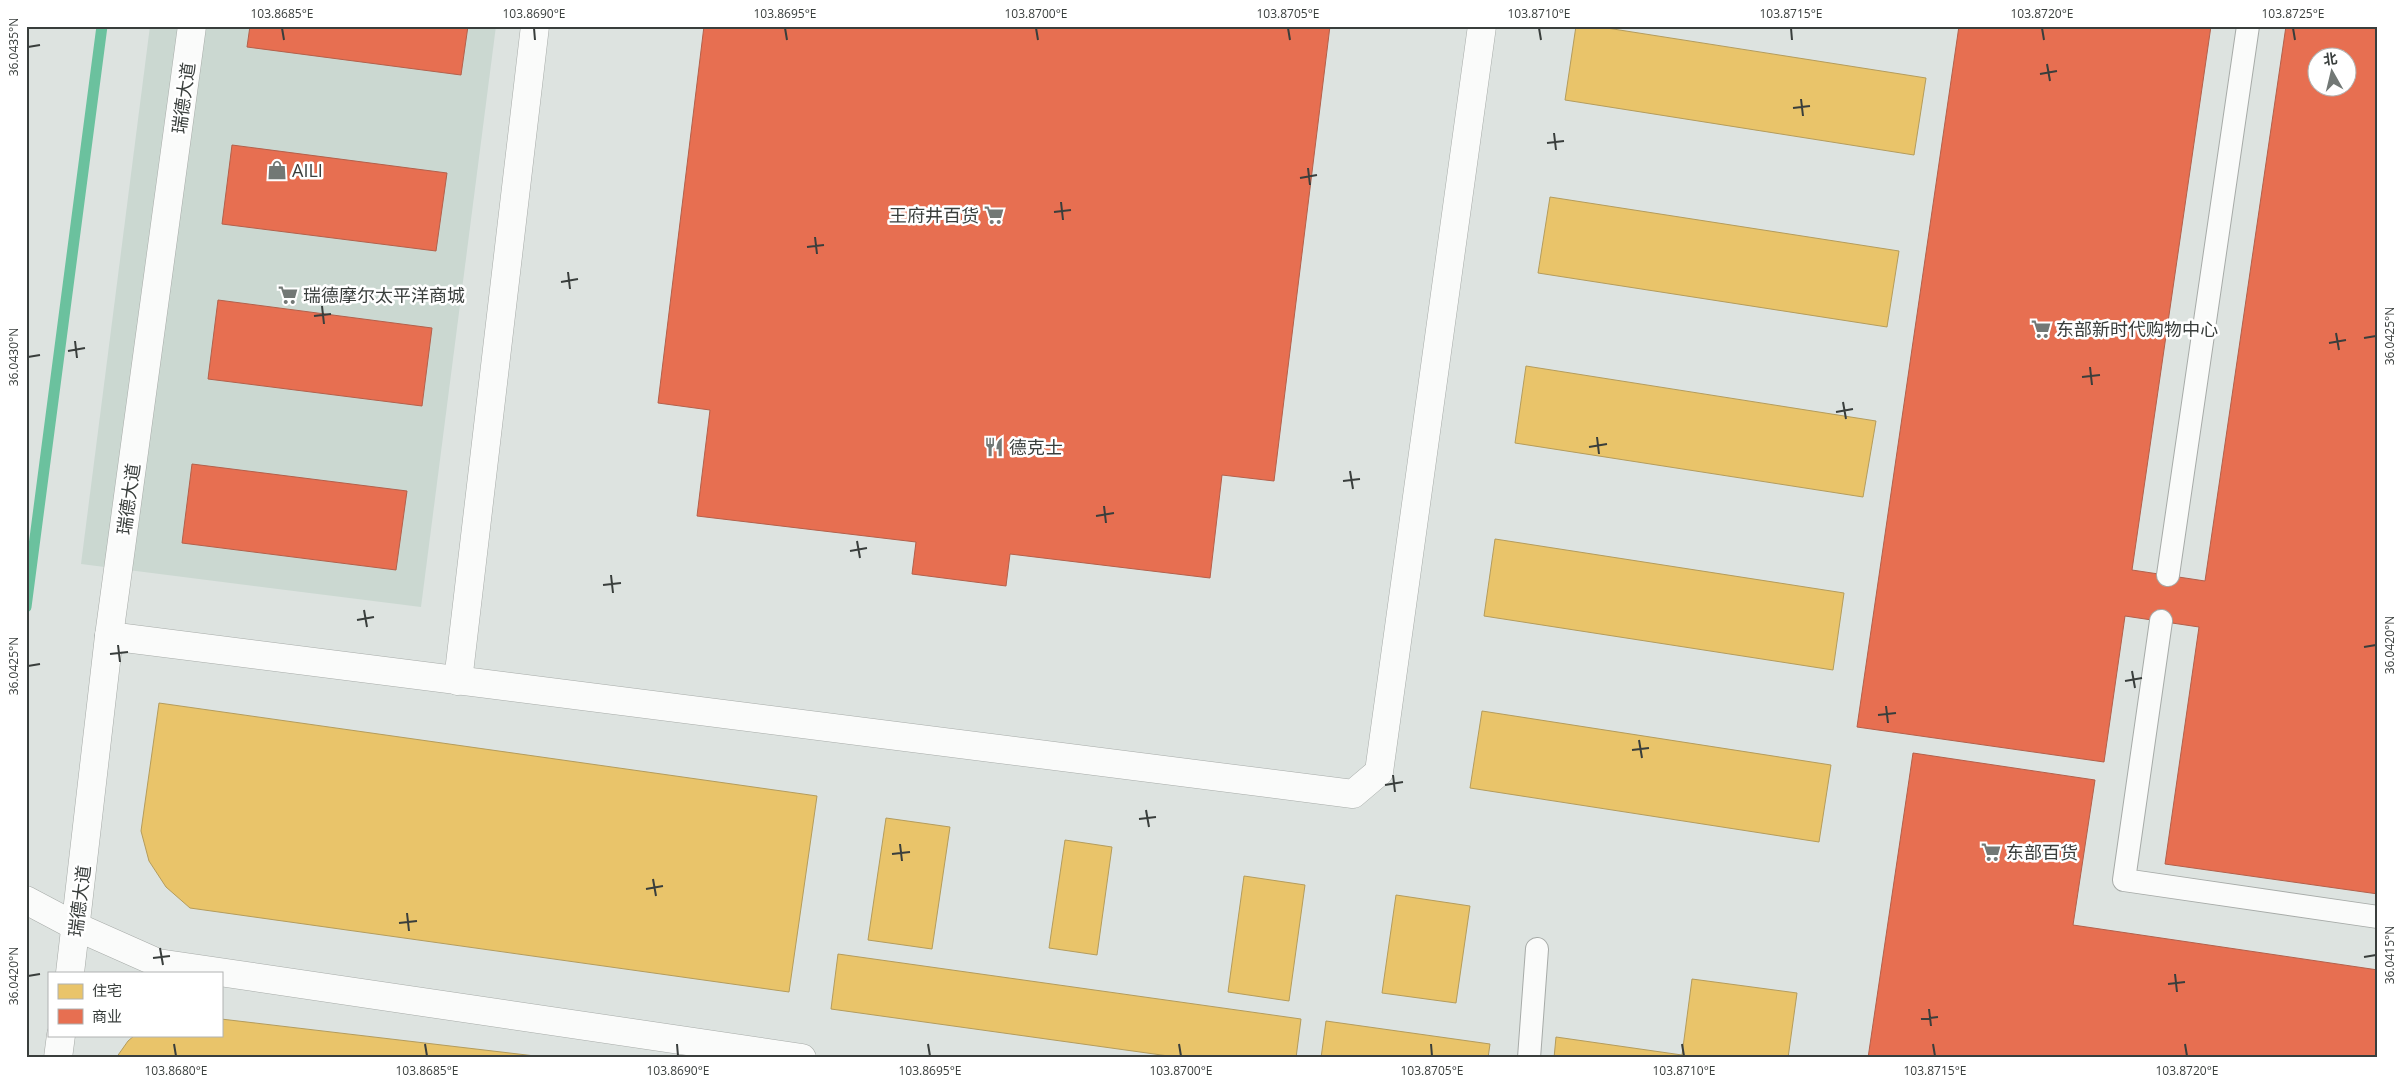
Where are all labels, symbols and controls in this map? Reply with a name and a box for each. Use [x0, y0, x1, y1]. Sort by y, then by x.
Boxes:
text: 103.8685°E [251, 5, 314, 22]
text: 103.8690°E [503, 5, 566, 22]
text: 103.8695°E [754, 5, 817, 22]
text: 103.8700°E [1005, 5, 1068, 22]
text: 103.8705°E [1257, 5, 1320, 22]
text: 103.8710°E [1508, 5, 1571, 22]
text: 103.8715°E [1760, 5, 1823, 22]
text: 103.8720°E [2011, 5, 2074, 22]
text: 103.8725°E [2262, 5, 2325, 22]
text: 36.0435°N [5, 18, 22, 76]
north arrow [2306, 48, 2356, 98]
text: 北 [2322, 48, 2338, 69]
street label: 瑞德大道 [166, 61, 200, 135]
place label: AILI [292, 158, 323, 182]
shop icon: AILI [266, 159, 288, 181]
place label: 王府井百货 [889, 203, 979, 227]
supermarket icon: 王府井百货 [983, 204, 1005, 226]
place label: 瑞德摩尔太平洋商城 [303, 283, 465, 307]
supermarket icon: 瑞德摩尔太平洋商城 [277, 284, 299, 306]
text: 36.0425°N [2381, 307, 2398, 365]
place label: 东部新时代购物中心 [2056, 317, 2218, 341]
supermarket icon: 东部新时代购物中心 [2030, 318, 2052, 340]
text: 36.0430°N [5, 328, 22, 386]
place label: 德克士 [1009, 435, 1063, 459]
restaurant icon: 德克士 [983, 436, 1005, 458]
street label: 瑞德大道 [111, 462, 145, 536]
text: 36.0420°N [2381, 616, 2398, 674]
text: 36.0425°N [5, 637, 22, 695]
place label: 东部百货 [2006, 840, 2078, 864]
supermarket icon: 东部百货 [1980, 841, 2002, 863]
street label: 瑞德大道 [63, 864, 95, 938]
text: 36.0415°N [2381, 926, 2398, 984]
text: 36.0420°N [5, 947, 22, 1005]
legend [48, 972, 222, 1036]
text: 住宅 [92, 980, 122, 1000]
text: 商业 [92, 1006, 122, 1026]
text: 103.8680°E [145, 1062, 208, 1079]
text: 103.8685°E [396, 1062, 459, 1079]
text: 103.8690°E [647, 1062, 710, 1079]
text: 103.8695°E [899, 1062, 962, 1079]
text: 103.8700°E [1150, 1062, 1213, 1079]
text: 103.8705°E [1401, 1062, 1464, 1079]
text: 103.8710°E [1653, 1062, 1716, 1079]
text: 103.8715°E [1904, 1062, 1967, 1079]
text: 103.8720°E [2156, 1062, 2219, 1079]

